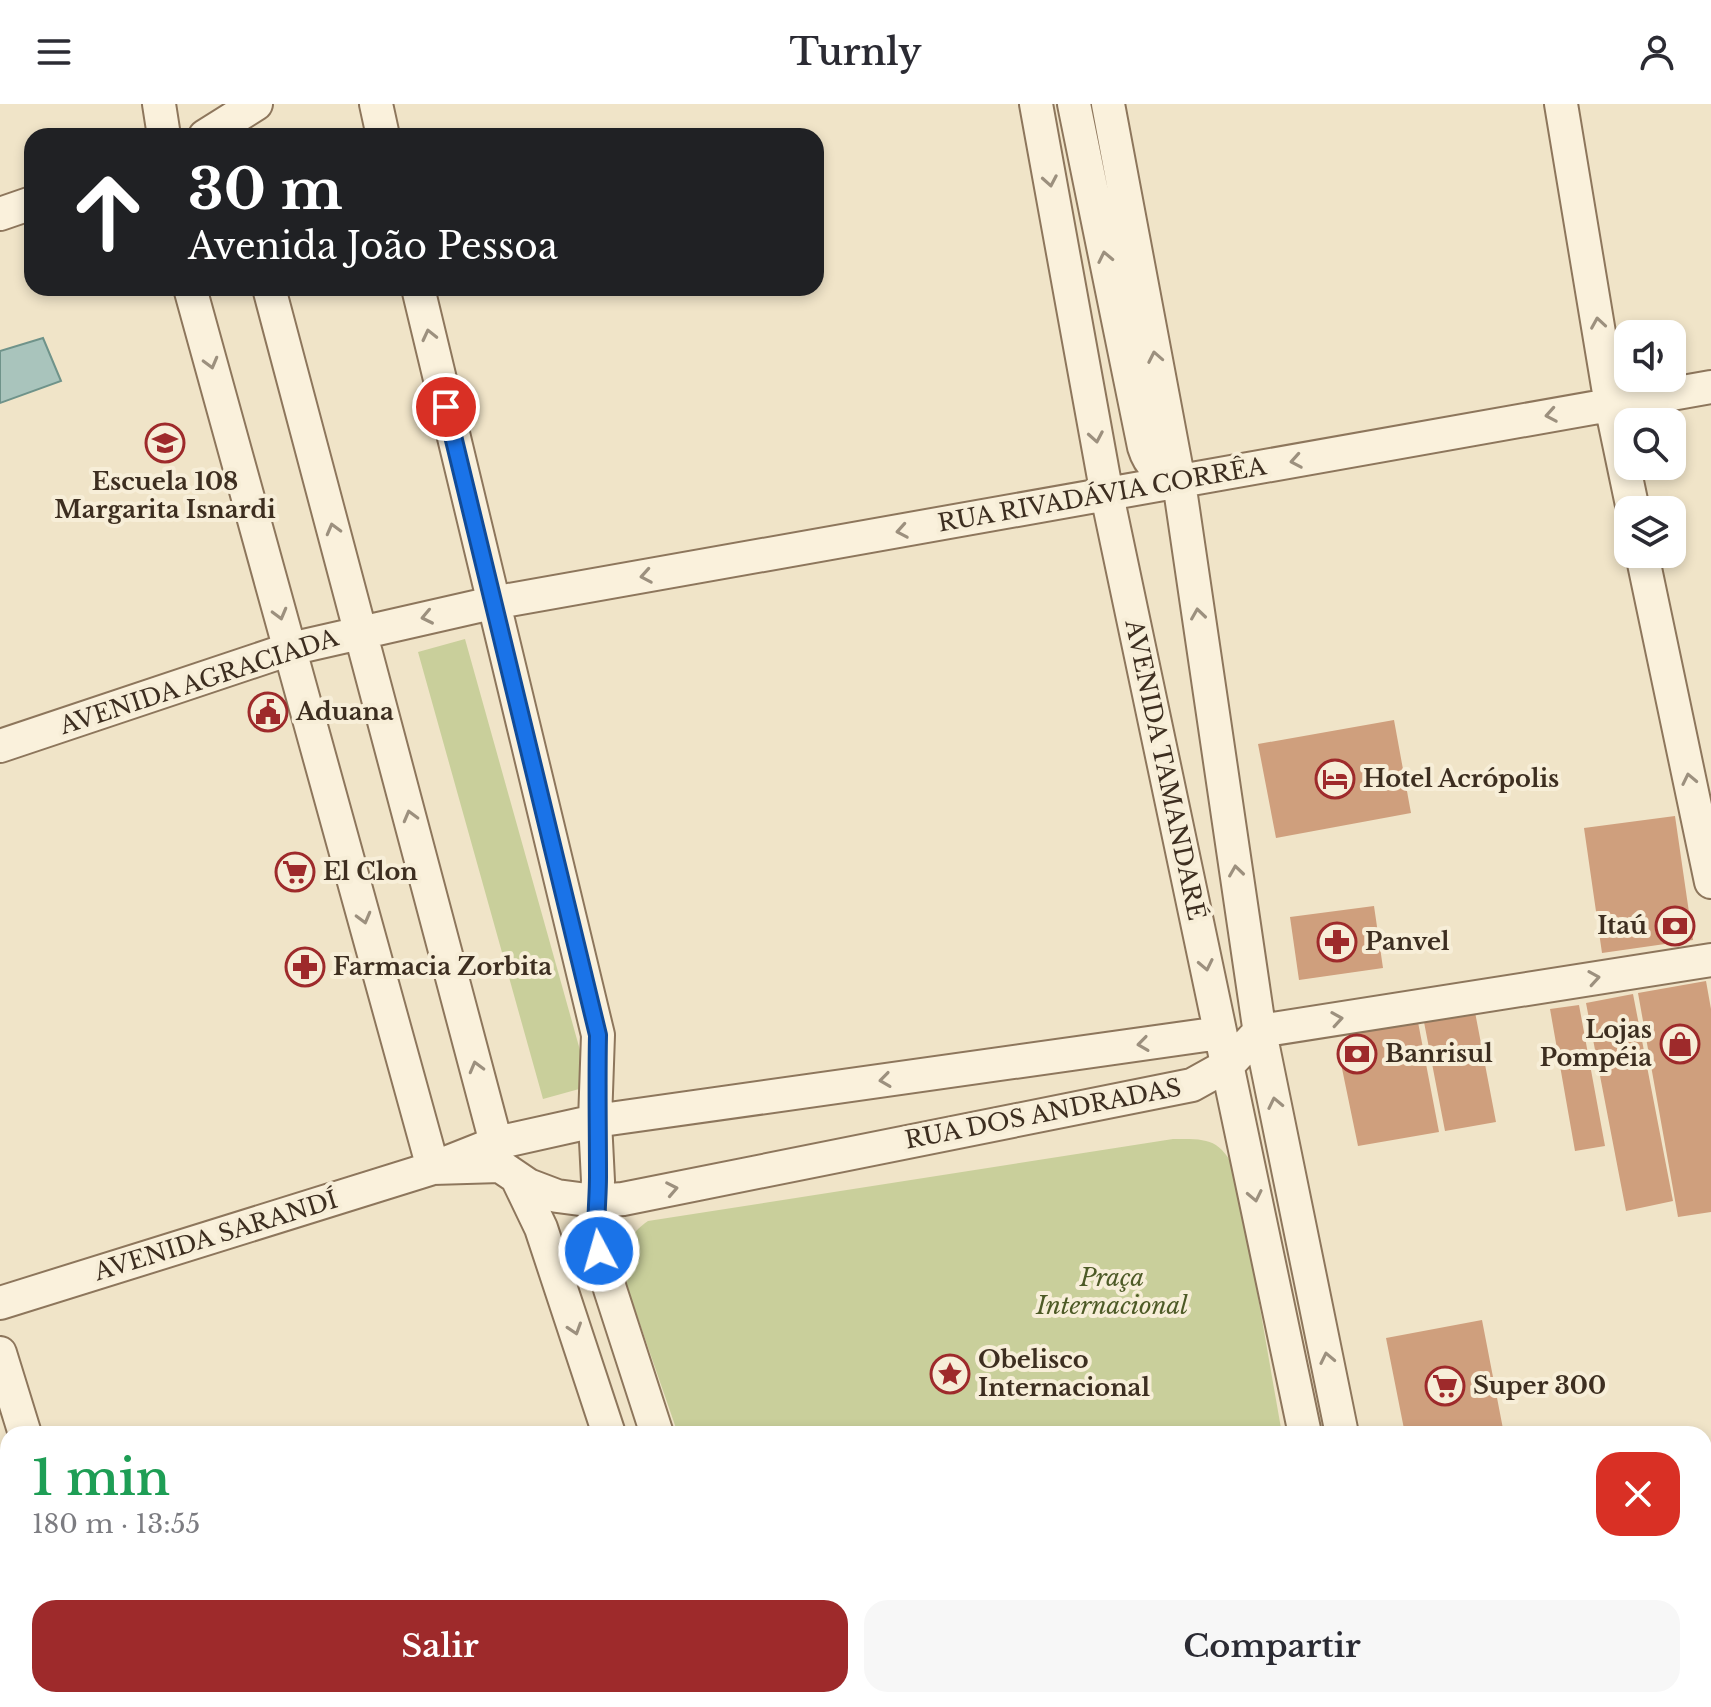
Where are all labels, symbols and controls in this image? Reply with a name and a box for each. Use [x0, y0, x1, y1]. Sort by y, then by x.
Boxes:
icon: menu [32, 30, 76, 74]
text: Turnly [790, 30, 921, 75]
icon: person [1635, 30, 1679, 74]
text: 30 m [188, 155, 343, 224]
icon: ahead [56, 160, 160, 264]
one-way arrow [1041, 174, 1058, 188]
text: Avenida João Pessoa [188, 224, 558, 269]
one-way arrow [1097, 251, 1114, 264]
one-way arrow [1590, 317, 1607, 330]
map controls [1614, 320, 1686, 568]
button: sound [1614, 320, 1686, 392]
one-way arrow [421, 329, 438, 342]
one-way arrow [1148, 350, 1165, 364]
one-way arrow [202, 356, 218, 370]
pin [412, 373, 480, 441]
icon: arrive [424, 385, 468, 429]
one-way arrow [1545, 406, 1558, 423]
button: search [1614, 408, 1686, 480]
school or university icon: Escuela 108 Margarita Isnardi [144, 422, 186, 464]
one-way arrow [1087, 430, 1104, 443]
street label: RUA RIVADÁVIA CORRÊA [935, 450, 1269, 538]
one-way arrow [1289, 452, 1302, 469]
place label: Escuela 108 Margarita Isnardi [54, 467, 276, 524]
button: layers [1614, 496, 1686, 568]
one-way arrow [895, 521, 908, 538]
one-way arrow [326, 522, 343, 536]
one-way arrow [639, 567, 652, 584]
one-way arrow [271, 606, 287, 620]
one-way arrow [1190, 607, 1207, 620]
one-way arrow [420, 608, 434, 625]
street label: AVENIDA TAMANDARÉ [1119, 616, 1212, 923]
street label: AVENIDA AGRACIADA [55, 623, 342, 741]
public building icon: Aduana [247, 691, 289, 733]
place label: Aduana [295, 697, 394, 726]
hotel icon: Hotel Acrópolis [1314, 758, 1356, 800]
place label: Hotel Acrópolis [1363, 764, 1559, 793]
one-way arrow [1681, 772, 1698, 786]
one-way arrow [402, 809, 419, 823]
supermarket icon: El Clon [274, 851, 316, 893]
place label: El Clon [323, 857, 418, 886]
one-way arrow [1228, 864, 1245, 878]
bank icon: Itaú [1654, 905, 1696, 947]
one-way arrow [355, 911, 371, 925]
place label: Itaú [1597, 911, 1647, 940]
pharmacy icon: Panvel [1316, 921, 1358, 963]
place label: Panvel [1365, 927, 1450, 956]
pharmacy icon: Farmacia Zorbita [284, 946, 326, 988]
place label: Farmacia Zorbita [333, 952, 552, 981]
one-way arrow [1197, 958, 1214, 972]
one-way arrow [1587, 970, 1601, 987]
one-way arrow [1330, 1011, 1344, 1028]
place label: Lojas Pompéia [1540, 1015, 1652, 1072]
shop icon: Lojas Pompéia [1659, 1023, 1701, 1065]
bank icon: Banrisul [1336, 1033, 1378, 1075]
one-way arrow [1136, 1035, 1149, 1052]
place label: Banrisul [1385, 1039, 1493, 1068]
one-way arrow [468, 1061, 485, 1075]
one-way arrow [879, 1071, 892, 1088]
street label: RUA DOS ANDRADAS [902, 1072, 1184, 1155]
one-way arrow [1267, 1096, 1284, 1110]
one-way arrow [665, 1181, 678, 1198]
street label: AVENIDA SARANDÍ [90, 1185, 341, 1287]
one-way arrow [1246, 1189, 1263, 1203]
position arrow [557, 1209, 641, 1293]
park label: Praça Internacional [1035, 1263, 1188, 1320]
one-way arrow [565, 1321, 581, 1335]
place label: Obelisco Internacional [978, 1345, 1150, 1402]
one-way arrow [1319, 1351, 1336, 1365]
place icon: Obelisco Internacional [929, 1353, 971, 1395]
supermarket icon: Super 300 [1424, 1365, 1466, 1407]
place label: Super 300 [1473, 1371, 1606, 1400]
text: 1 min [32, 1448, 170, 1508]
button: close [1596, 1452, 1680, 1536]
text: 180 m · 13:55 [32, 1508, 200, 1540]
button: Salir [32, 1600, 848, 1692]
button: Compartir [864, 1600, 1680, 1692]

